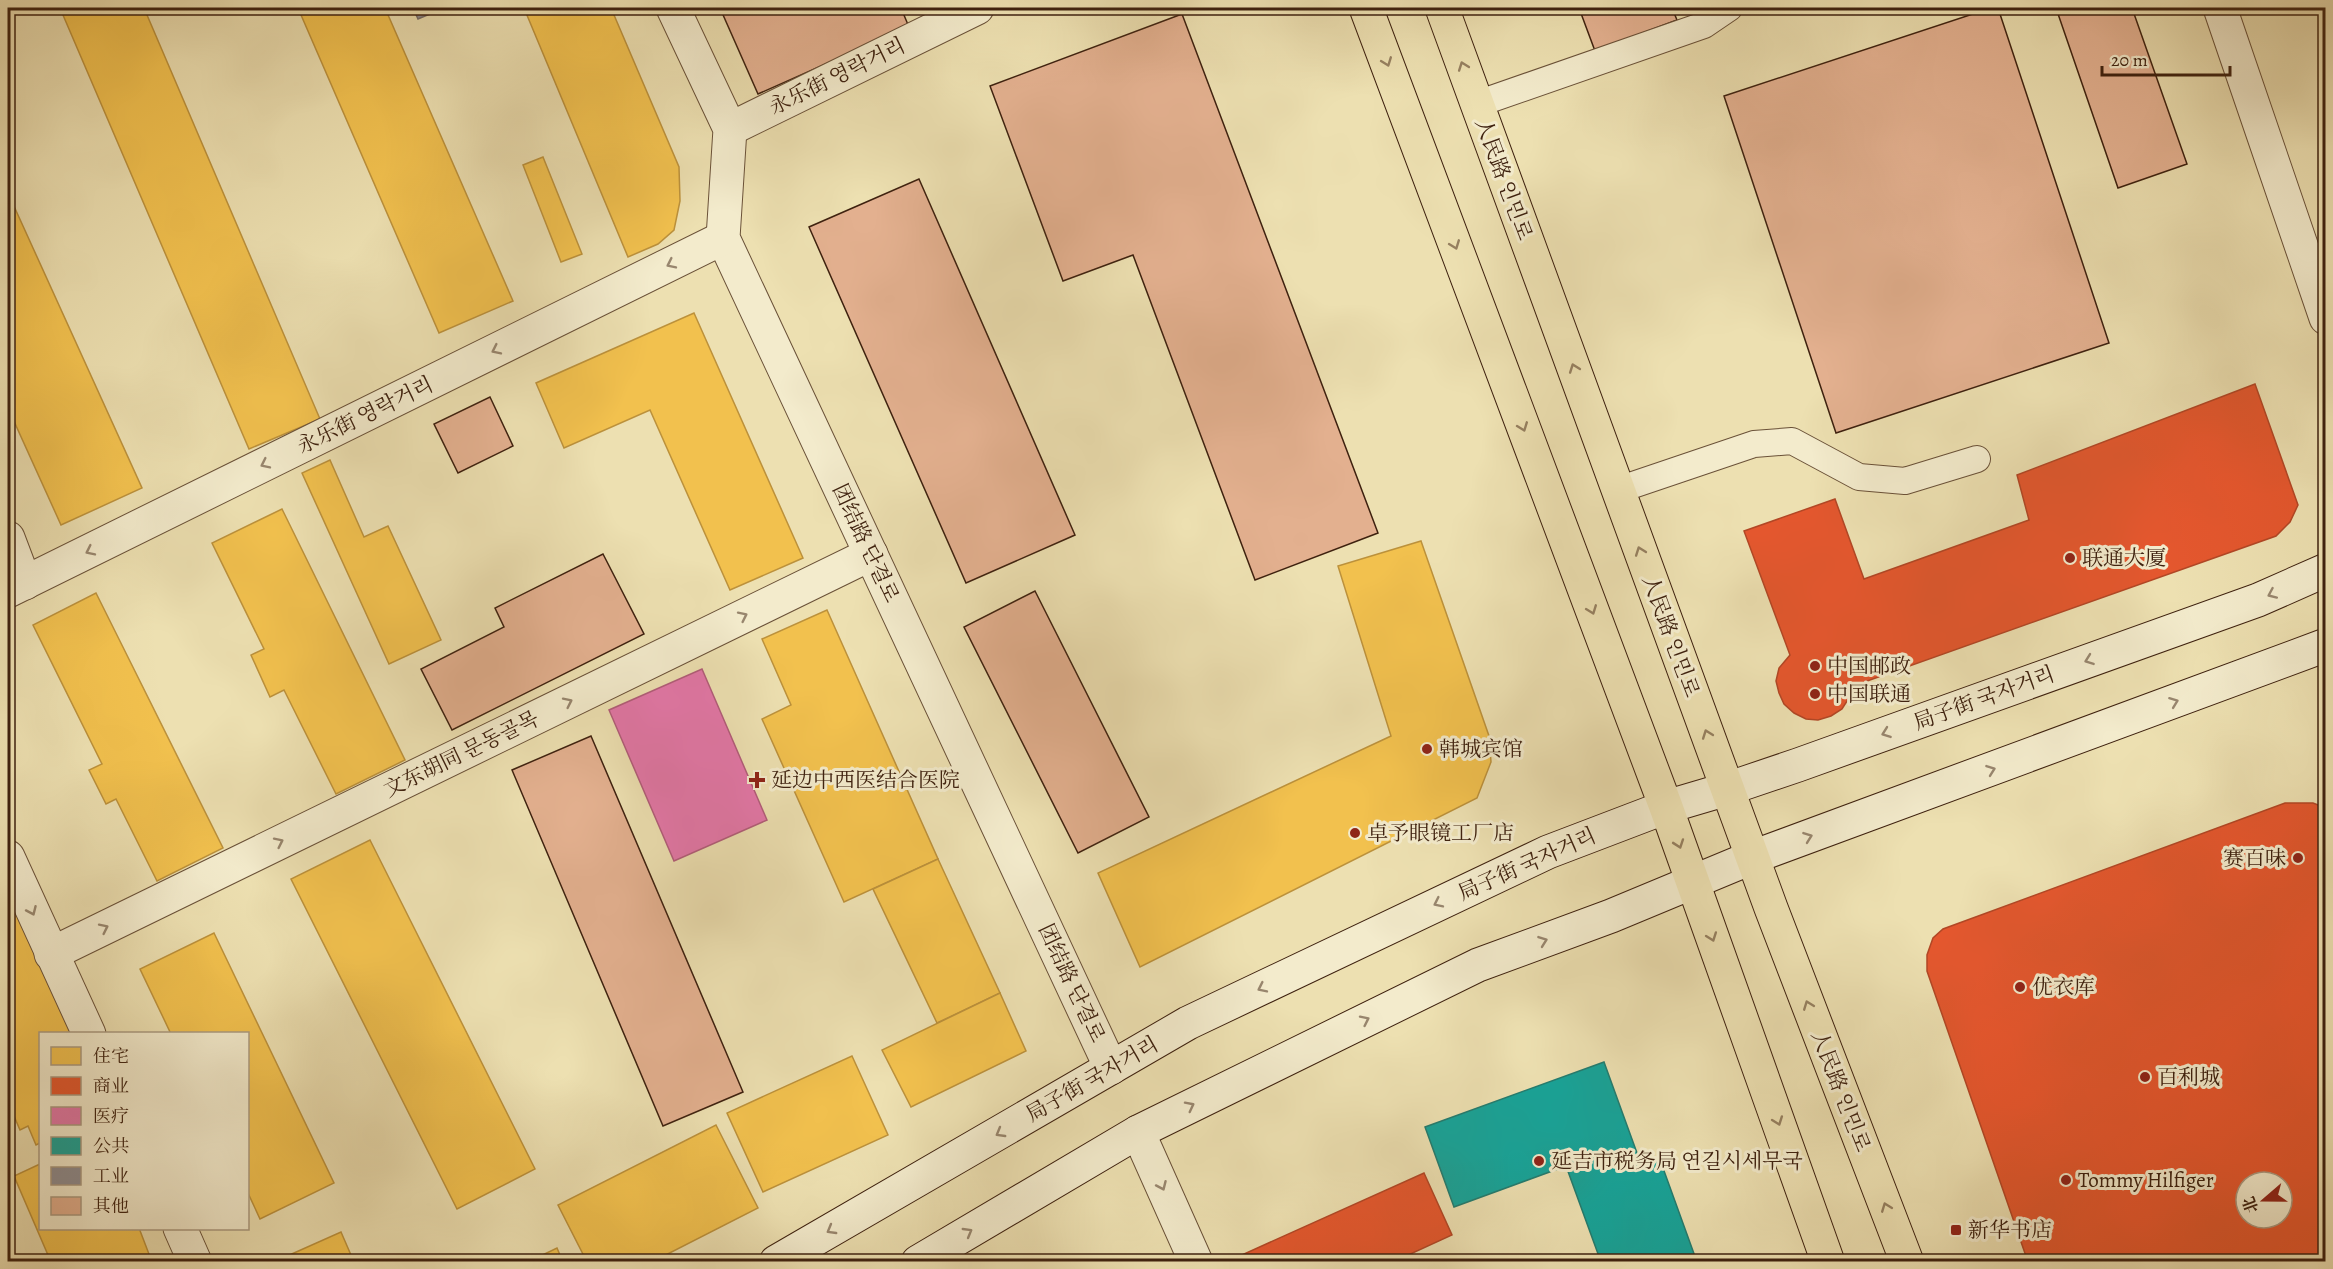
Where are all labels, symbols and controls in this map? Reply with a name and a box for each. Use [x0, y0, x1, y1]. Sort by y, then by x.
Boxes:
street label: 永乐街 영락거리 [764, 31, 910, 121]
scale bar [2102, 39, 2230, 77]
text: 20 m [2111, 48, 2148, 72]
one-way arrow [1379, 56, 1392, 67]
one-way arrow [1458, 62, 1471, 72]
street label: 人民路 인민로 [1469, 114, 1539, 244]
one-way arrow [1448, 239, 1460, 250]
one-way arrow [667, 257, 677, 268]
one-way arrow [491, 343, 502, 355]
one-way arrow [1568, 363, 1581, 374]
street label: 永乐街 영락거리 [292, 370, 438, 460]
one-way arrow [1516, 422, 1529, 432]
one-way arrow [260, 457, 271, 469]
street label: 团结路 단결로 [826, 479, 906, 607]
one-way arrow [85, 543, 96, 555]
place label: 联通大厦 [2082, 544, 2166, 572]
one-way arrow [1635, 546, 1648, 557]
marker: 联通大厦 [2063, 551, 2077, 565]
street label: 人民路 인민로 [1636, 571, 1706, 701]
one-way arrow [2268, 586, 2279, 598]
one-way arrow [1585, 604, 1597, 615]
one-way arrow [736, 612, 747, 624]
place label: 中国邮政 [1827, 652, 1911, 680]
one-way arrow [2084, 653, 2095, 666]
marker: 中国邮政 [1808, 659, 1822, 673]
street label: 局子街 국자거리 [1910, 659, 2058, 737]
place label: 中国联通 [1827, 680, 1911, 708]
marker: 中国联通 [1808, 687, 1822, 701]
one-way arrow [2168, 696, 2179, 709]
one-way arrow [561, 697, 572, 709]
street label: 文东胡同 문동골목 [379, 704, 543, 804]
one-way arrow [1881, 726, 1892, 739]
one-way arrow [1702, 729, 1715, 740]
place label: 韩城宾馆 [1439, 735, 1523, 763]
marker: 韩城宾馆 [1420, 742, 1434, 756]
one-way arrow [1985, 764, 1996, 777]
place label: 延边中西医结合医院 [771, 766, 960, 794]
marker: 延边中西医结合医院 [748, 771, 766, 789]
place label: 卓予眼镜工厂店 [1367, 819, 1514, 847]
street label: 局子街 국자거리 [1454, 821, 1600, 907]
marker: 卓予眼镜工厂店 [1348, 826, 1362, 840]
one-way arrow [1802, 832, 1813, 845]
one-way arrow [273, 838, 284, 850]
one-way arrow [1672, 839, 1685, 849]
place label: 赛百味 [2223, 844, 2286, 872]
marker: 赛百味 [2291, 851, 2305, 865]
one-way arrow [1433, 896, 1444, 908]
one-way arrow [24, 904, 36, 915]
street label: 团结路 단결로 [1032, 919, 1112, 1047]
one-way arrow [97, 923, 108, 935]
one-way arrow [1705, 931, 1718, 942]
one-way arrow [1537, 936, 1548, 949]
place label: 优衣库 [2032, 973, 2095, 1001]
one-way arrow [1258, 980, 1269, 992]
marker: 优衣库 [2013, 980, 2027, 994]
one-way arrow [1803, 1000, 1816, 1011]
one-way arrow [1358, 1015, 1369, 1027]
street label: 人民路 인민로 [1805, 1026, 1877, 1156]
street label: 局子街 국자거리 [1021, 1030, 1163, 1128]
legend [39, 1032, 249, 1230]
text: 住宅 [93, 1044, 129, 1068]
place label: 百利城 [2157, 1063, 2220, 1091]
marker: 百利城 [2138, 1070, 2152, 1084]
text: 商业 [93, 1074, 129, 1098]
one-way arrow [1184, 1102, 1195, 1114]
text: 医疗 [93, 1104, 129, 1128]
one-way arrow [1770, 1115, 1783, 1126]
one-way arrow [996, 1125, 1006, 1137]
text: 公共 [93, 1134, 129, 1158]
place label: 延吉市税务局 연길시세무국 [1551, 1147, 1803, 1175]
marker: 延吉市税务局 연길시세무국 [1532, 1154, 1546, 1168]
text: 工业 [93, 1164, 129, 1188]
place label: Tommy Hilfiger [2078, 1166, 2214, 1194]
north arrow [2234, 1170, 2294, 1230]
marker: Tommy Hilfiger [2059, 1173, 2073, 1187]
one-way arrow [1154, 1179, 1166, 1190]
text: 其他 [93, 1194, 129, 1218]
text: 北 [2238, 1194, 2264, 1216]
one-way arrow [1880, 1202, 1893, 1213]
place label: 新华书店 [1968, 1216, 2052, 1244]
one-way arrow [827, 1223, 837, 1234]
marker: 新华书店 [1949, 1223, 1963, 1237]
one-way arrow [962, 1228, 972, 1239]

